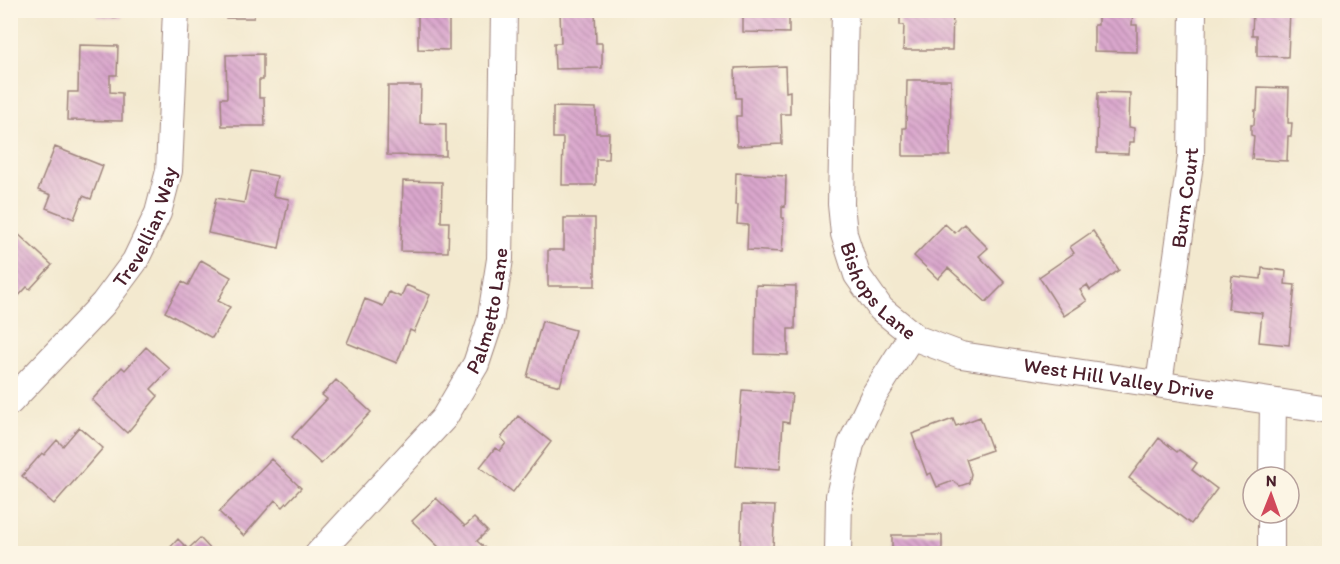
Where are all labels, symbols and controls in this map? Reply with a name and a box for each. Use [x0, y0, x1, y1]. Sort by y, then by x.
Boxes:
street label: Burn Court [1165, 147, 1203, 250]
street label: Trevellian Way [107, 164, 182, 292]
street label: Bishops Lane [835, 239, 922, 345]
street label: Palmetto Lane [460, 248, 512, 378]
street label: West Hill Valley Drive [1022, 351, 1216, 405]
north arrow [1241, 465, 1301, 525]
text: N [1266, 471, 1277, 490]

